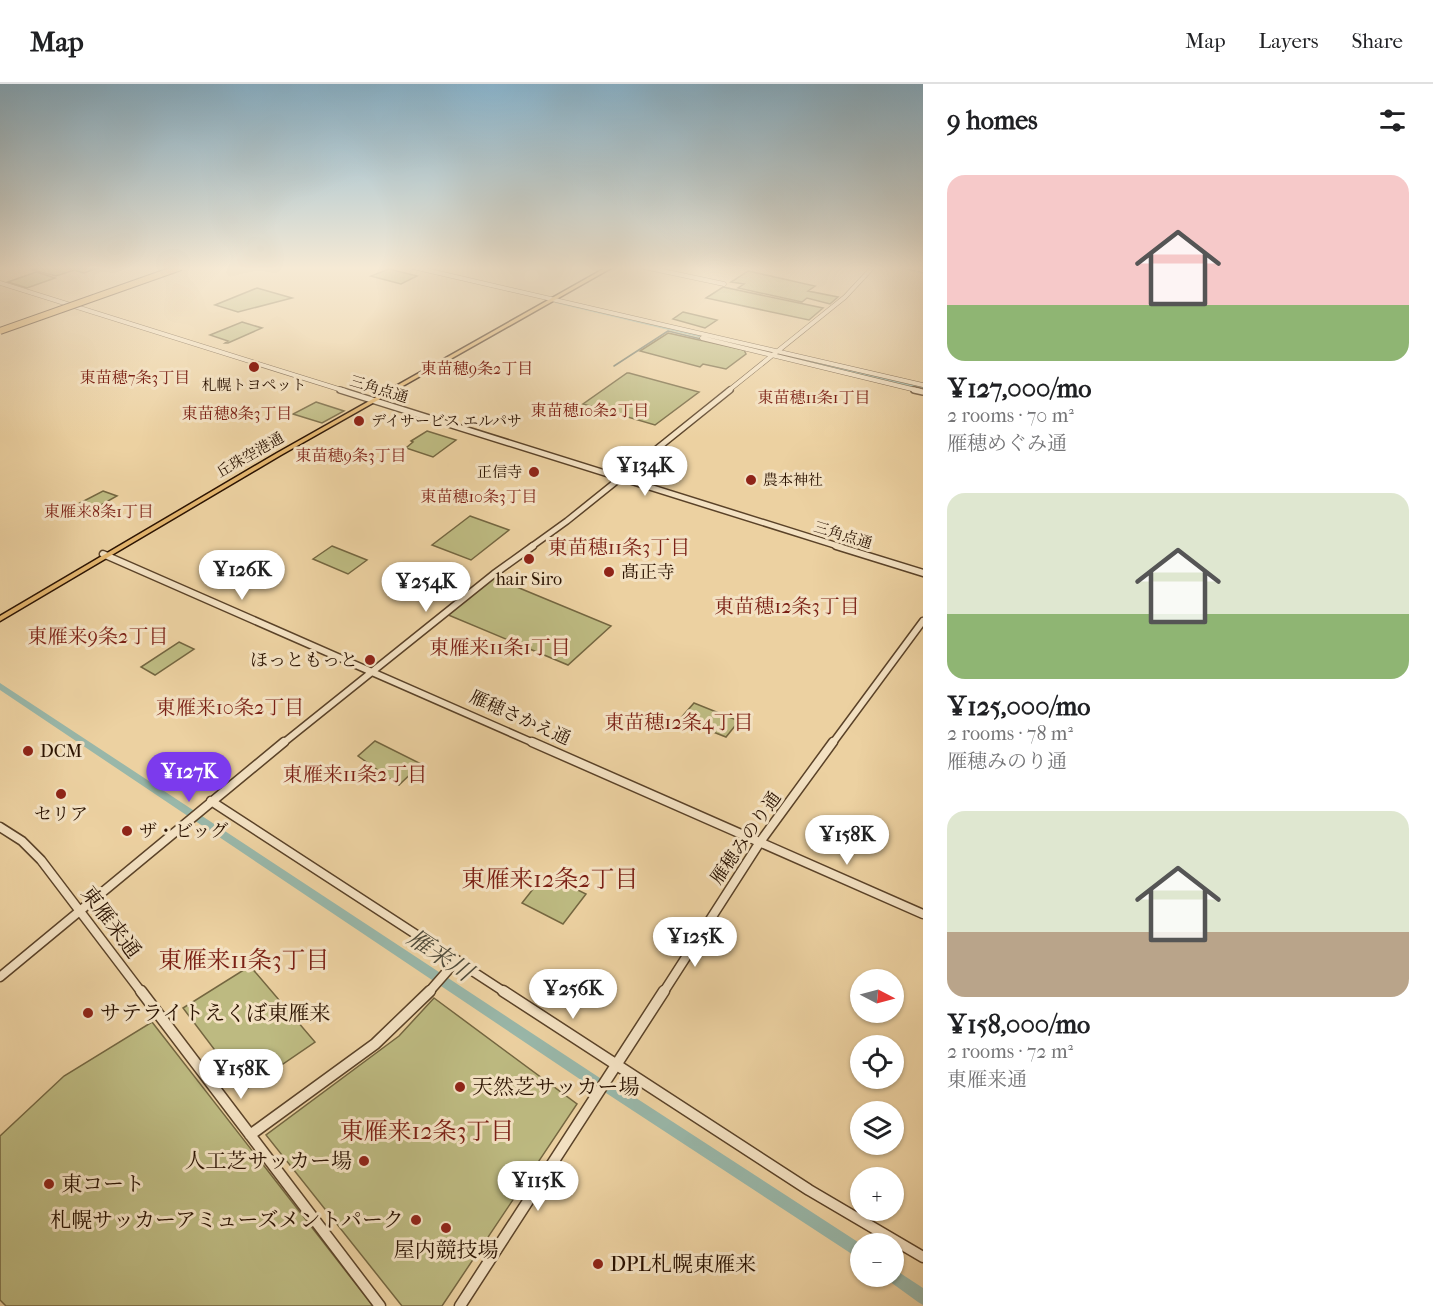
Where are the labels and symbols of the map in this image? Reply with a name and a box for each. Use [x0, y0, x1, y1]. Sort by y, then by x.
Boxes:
district label: 東苗穂9条2丁目 [421, 359, 533, 378]
marker: 札幌トヨペット [247, 360, 261, 374]
district label: 東苗穂7条3丁目 [80, 368, 190, 387]
street label: 三角点通 [348, 372, 410, 406]
place label: 札幌トヨペット [201, 376, 307, 394]
district label: 東苗穂11条1丁目 [757, 388, 871, 407]
district label: 東苗穂10条2丁目 [531, 401, 649, 420]
district label: 東苗穂8条3丁目 [182, 404, 292, 423]
place label: デイサービス エルパサ [371, 412, 522, 430]
marker: デイサービス エルパサ [352, 414, 366, 428]
street label: 丘珠空港通 [213, 428, 287, 482]
district label: 東苗穂9条3丁目 [296, 446, 406, 465]
pin: ¥134K [603, 446, 687, 497]
place label: 正信寺 [477, 463, 522, 481]
marker: 正信寺 [527, 465, 541, 479]
place label: 農本神社 [763, 471, 823, 489]
marker: 農本神社 [744, 473, 758, 487]
district label: 東苗穂10条3丁目 [420, 487, 538, 506]
district label: 東雁来8条1丁目 [44, 502, 154, 521]
street label: 三角点通 [812, 518, 874, 552]
district label: 東苗穂11条3丁目 [548, 536, 690, 559]
pin: ¥126K [200, 550, 284, 601]
marker: hair Siro [522, 552, 536, 566]
pin: ¥254K [384, 562, 468, 613]
place label: 髙正寺 [621, 562, 675, 583]
marker: 髙正寺 [602, 565, 616, 579]
place label: hair Siro [496, 569, 562, 590]
district label: 東苗穂12条3丁目 [714, 595, 860, 618]
district label: 東雁来9条2丁目 [28, 625, 168, 648]
district label: 東雁来11条1丁目 [429, 636, 571, 659]
place label: ほっともっと [250, 650, 358, 671]
marker: ほっともっと [363, 653, 377, 667]
street label: 雁穂さかえ通 [466, 686, 574, 750]
district label: 東雁来10条2丁目 [156, 696, 304, 719]
district label: 東苗穂12条4丁目 [604, 711, 754, 734]
place label: DCM [40, 741, 82, 762]
marker: DCM [21, 744, 35, 758]
pin: ¥127K [147, 752, 231, 803]
district label: 東雁来11条2丁目 [283, 763, 427, 786]
marker: セリア [54, 787, 68, 801]
street label: 雁穂みのり通 [706, 788, 786, 888]
place label: セリア [34, 804, 88, 825]
pin: ¥158K [805, 815, 889, 866]
place label: ザ・ビッグ [139, 821, 228, 842]
marker: ザ・ビッグ [120, 824, 134, 838]
district label: 東雁来12条2丁目 [461, 865, 639, 893]
street label: 東雁来通 [76, 881, 146, 963]
pin: ¥125K [653, 917, 737, 968]
water label: 雁来川 [402, 923, 480, 988]
district label: 東雁来11条3丁目 [159, 946, 329, 974]
pin: ¥256K [531, 969, 615, 1020]
north arrow [850, 969, 904, 1023]
place label: サテライトえくぼ東雁来 [100, 1001, 330, 1025]
marker: サテライトえくぼ東雁来 [81, 1006, 95, 1020]
pin: ¥158K [199, 1049, 283, 1100]
place label: 天然芝サッカー場 [472, 1075, 640, 1099]
marker: 天然芝サッカー場 [453, 1080, 467, 1094]
district label: 東雁来12条3丁目 [340, 1117, 514, 1145]
place label: 人工芝サッカー場 [184, 1149, 352, 1173]
marker: 人工芝サッカー場 [357, 1154, 371, 1168]
pin: ¥115K [496, 1161, 580, 1212]
place label: 東コート [61, 1172, 145, 1196]
marker: 東コート [42, 1177, 56, 1191]
place label: 札幌サッカーアミューズメントパーク [50, 1208, 404, 1232]
marker: 札幌サッカーアミューズメントパーク [409, 1213, 423, 1227]
marker: 屋内競技場 [439, 1221, 453, 1235]
place label: 屋内競技場 [394, 1238, 499, 1262]
place label: DPL札幌東雁来 [610, 1252, 756, 1276]
marker: DPL札幌東雁来 [591, 1257, 605, 1271]

